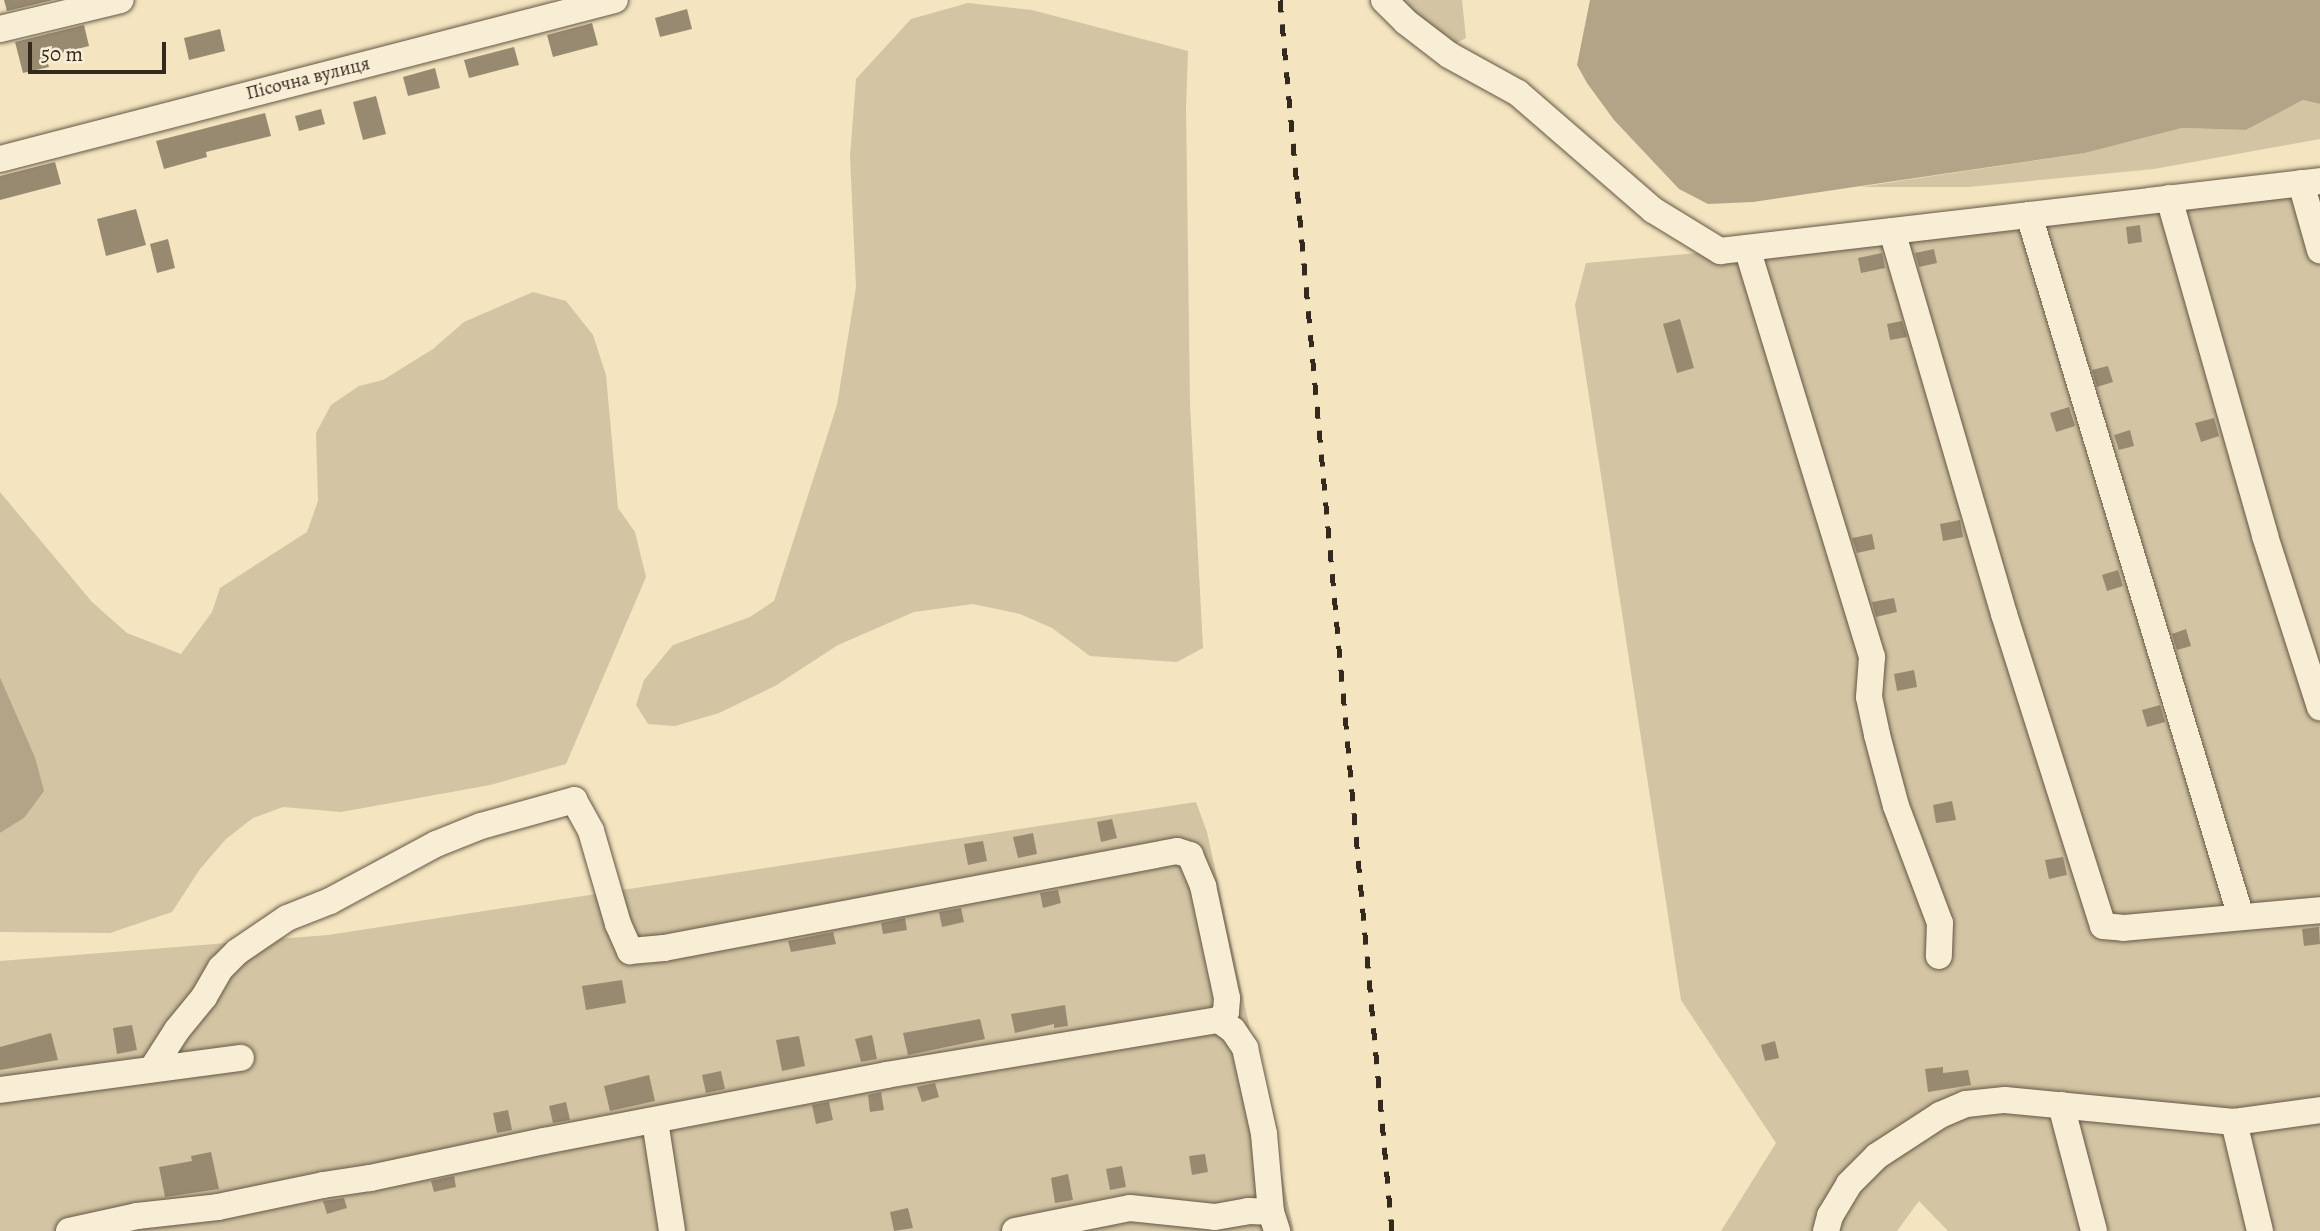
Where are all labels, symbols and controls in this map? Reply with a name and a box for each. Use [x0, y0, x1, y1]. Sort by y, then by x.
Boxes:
scale bar [32, 28, 170, 72]
text: 50 m [41, 40, 83, 68]
street label: Пісочна вулиця [244, 53, 372, 105]

